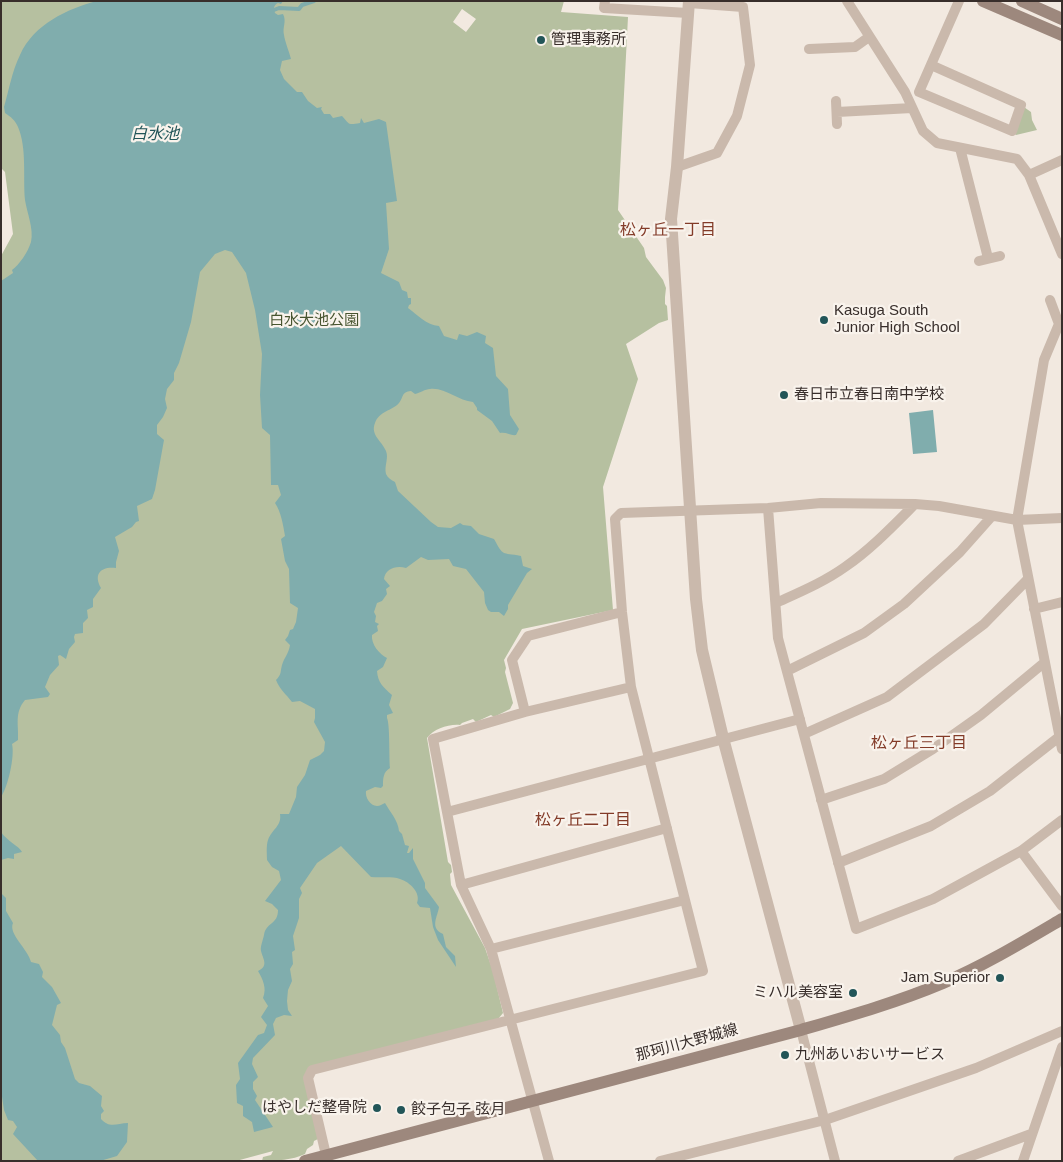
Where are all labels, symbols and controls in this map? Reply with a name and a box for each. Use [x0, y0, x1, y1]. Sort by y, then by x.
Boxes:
place label: 管理事務所 [551, 31, 626, 49]
marker: 管理事務所 [535, 34, 547, 46]
water label: 白水池 [131, 125, 179, 145]
district label: 松ヶ丘一丁目 [620, 221, 716, 241]
place label: Kasuga South Junior High School [834, 302, 960, 337]
park label: 白水大池公園 [269, 312, 359, 330]
marker: Kasuga South Junior High School [818, 314, 830, 326]
place label: 春日市立春日南中学校 [794, 386, 944, 404]
marker: 春日市立春日南中学校 [778, 389, 790, 401]
district label: 松ヶ丘三丁目 [871, 734, 967, 754]
district label: 松ヶ丘二丁目 [535, 811, 631, 831]
place label: Jam Superior [901, 969, 990, 987]
marker: Jam Superior [994, 972, 1006, 984]
place label: ミハル美容室 [753, 984, 843, 1002]
marker: ミハル美容室 [847, 987, 859, 999]
street label: 那珂川大野城線 [634, 1021, 740, 1065]
place label: 九州あいおいサービス [795, 1046, 945, 1064]
marker: 九州あいおいサービス [779, 1049, 791, 1061]
place label: はやしだ整骨院 [262, 1099, 367, 1117]
place label: 餃子包子 弦月 [411, 1101, 505, 1119]
marker: はやしだ整骨院 [371, 1102, 383, 1114]
marker: 餃子包子 弦月 [395, 1104, 407, 1116]

